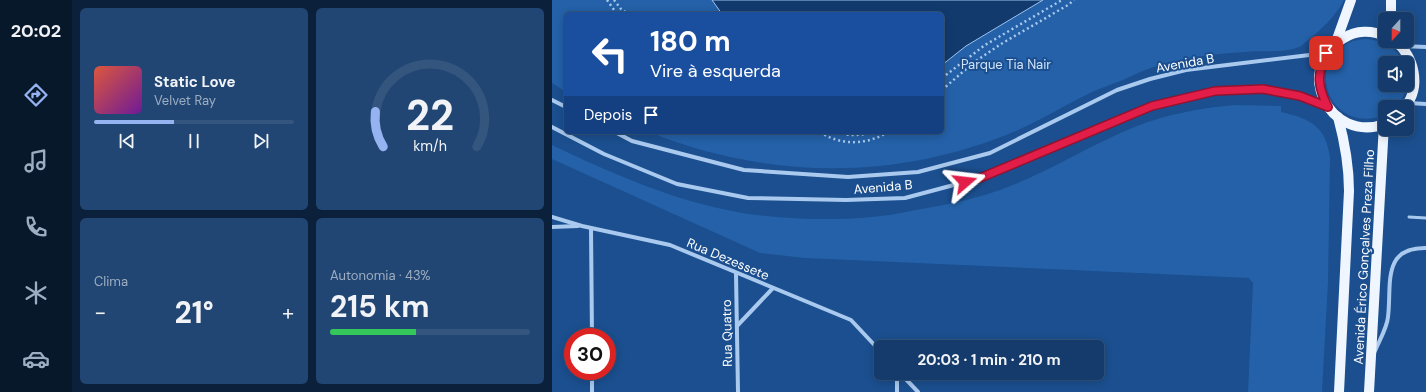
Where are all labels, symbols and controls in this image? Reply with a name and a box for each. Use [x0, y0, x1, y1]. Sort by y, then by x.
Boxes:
north arrow [1378, 12, 1414, 48]
map controls [1378, 12, 1414, 136]
text: 20:02 [11, 19, 61, 43]
text: 180 m [650, 23, 731, 60]
icon: left [584, 28, 636, 80]
pin [1309, 36, 1343, 70]
icon: arrive [1315, 42, 1337, 64]
street label: Avenida B [1154, 49, 1216, 76]
park label: Parque Tia Nair [961, 56, 1051, 73]
button: sound [1378, 56, 1414, 92]
text: Vire à esquerda [650, 59, 781, 83]
text: Static Love [154, 72, 235, 92]
icon: directions [22, 81, 50, 109]
text: 22 [406, 89, 454, 143]
text: Velvet Ray [154, 92, 216, 109]
button: layers [1378, 100, 1414, 136]
icon: arrive [640, 104, 662, 126]
text: Depois [584, 105, 632, 125]
icon: previous [116, 130, 138, 152]
icon: pause [183, 130, 205, 152]
icon: next [250, 130, 272, 152]
text: km/h [413, 137, 447, 155]
icon: music [22, 147, 50, 175]
street label: Avenida Érico Gonçalves Preza Filho [1349, 149, 1378, 365]
position arrow [944, 161, 986, 203]
street label: Avenida B [853, 176, 913, 198]
icon: phone [22, 213, 50, 241]
street label: Rua Dezessete [684, 234, 772, 284]
text: Autonomia · 43% [330, 267, 431, 284]
text: Clima [94, 273, 128, 290]
icon: climate [22, 279, 50, 307]
text: 215 km [330, 287, 430, 326]
text: 21° [174, 293, 214, 332]
text: − [94, 298, 106, 327]
text: + [282, 298, 294, 327]
street label: Rua Quatro [718, 299, 736, 367]
speed limit sign: 30 [564, 328, 616, 380]
icon: car [22, 345, 50, 373]
text: 20:03 · 1 min · 210 m [917, 350, 1061, 370]

